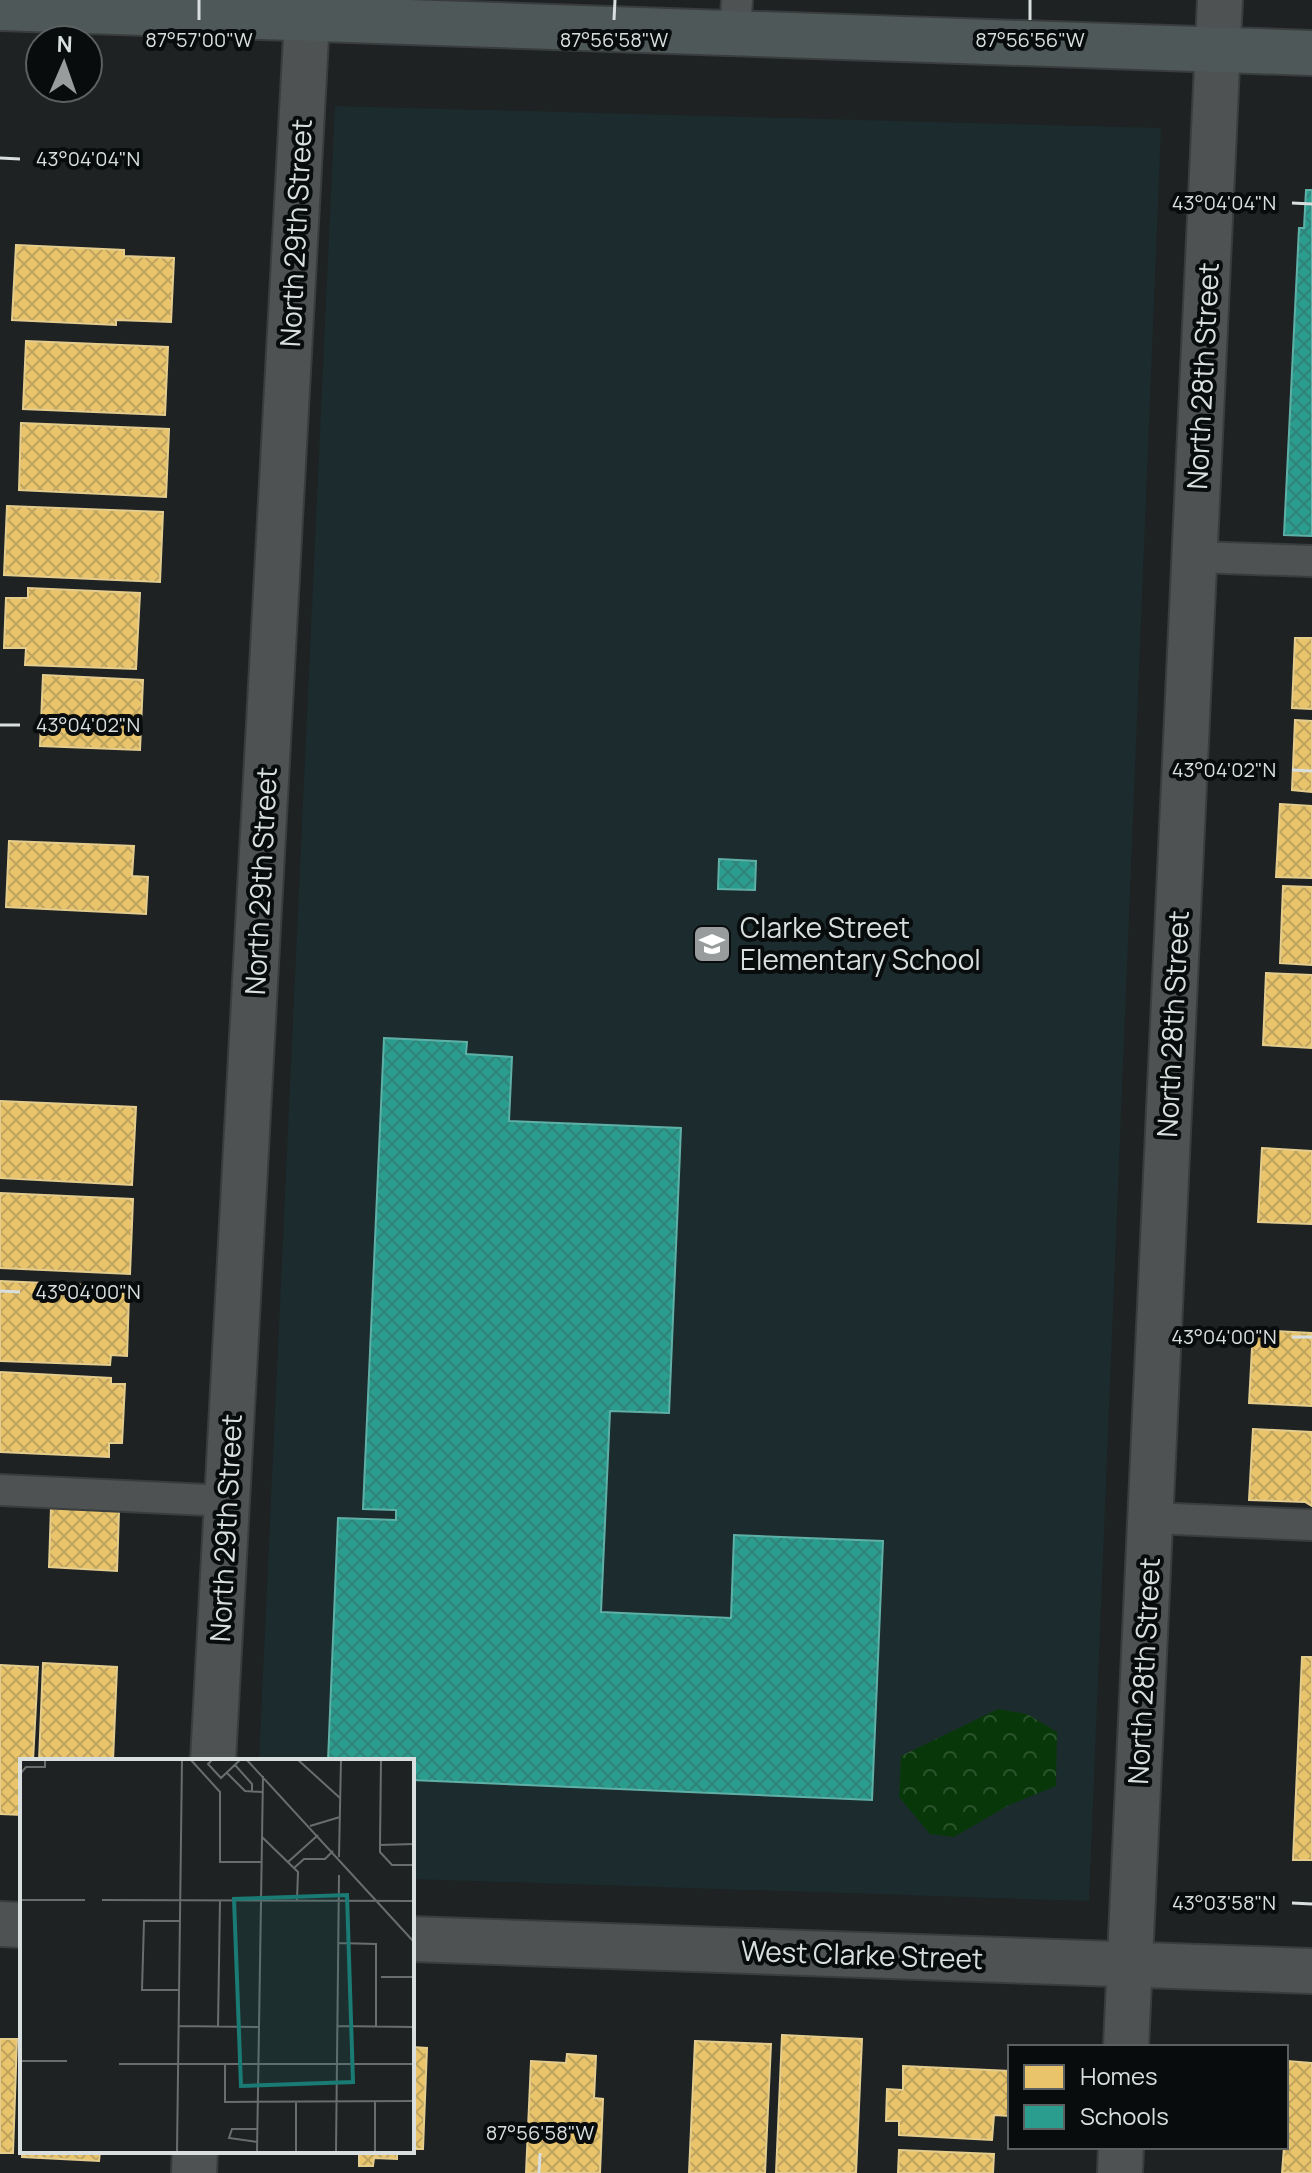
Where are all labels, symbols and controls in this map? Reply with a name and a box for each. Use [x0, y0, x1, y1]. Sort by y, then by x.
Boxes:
north arrow [24, 24, 104, 104]
text: 87°57'00"W [145, 26, 253, 53]
text: 87°56'58"W [560, 26, 669, 53]
text: 87°56'56"W [975, 26, 1085, 53]
text: N [56, 29, 73, 59]
street label: North 29th Street [270, 118, 320, 348]
text: 43°04'04"N [36, 145, 140, 172]
text: 43°04'04"N [1172, 189, 1276, 216]
street label: North 28th Street [1177, 262, 1227, 490]
text: 43°04'02"N [36, 711, 140, 738]
text: 43°04'02"N [1172, 756, 1276, 783]
street label: North 29th Street [235, 766, 285, 996]
place label: Clarke Street Elementary School [740, 908, 981, 978]
street label: North 28th Street [1147, 910, 1197, 1138]
school or university icon: Clarke Street Elementary School [691, 923, 733, 965]
text: 43°04'00"N [35, 1278, 141, 1305]
text: 43°04'00"N [1171, 1323, 1277, 1350]
street label: North 29th Street [200, 1413, 250, 1643]
street label: North 28th Street [1118, 1557, 1168, 1785]
inset map [20, 1759, 414, 2153]
text: 43°03'58"N [1172, 1889, 1276, 1916]
street label: West Clarke Street [740, 1931, 984, 1977]
legend [1008, 2045, 1288, 2149]
text: Homes [1080, 2059, 1158, 2092]
text: Schools [1080, 2099, 1169, 2132]
text: 87°56'58"W [486, 2119, 595, 2146]

